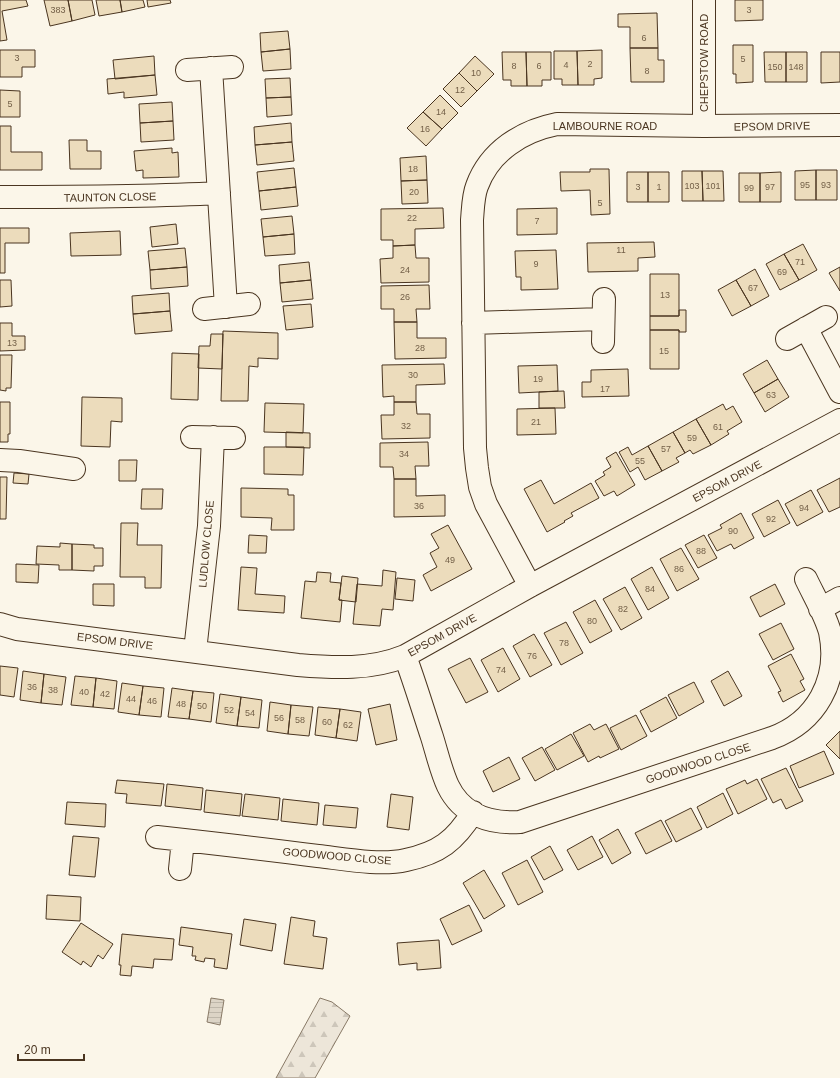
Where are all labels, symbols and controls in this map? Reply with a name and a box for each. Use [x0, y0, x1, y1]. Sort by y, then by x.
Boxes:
house number: 383 [50, 5, 66, 15]
house number: 3 [746, 5, 752, 15]
street label: CHEPSTOW ROAD [698, 14, 710, 112]
house number: 6 [641, 33, 647, 43]
house number: 3 [14, 53, 20, 63]
house number: 5 [740, 54, 746, 64]
house number: 2 [587, 59, 593, 69]
house number: 4 [563, 60, 569, 70]
house number: 8 [511, 61, 517, 71]
house number: 6 [536, 61, 542, 71]
house number: 150 [767, 62, 783, 72]
house number: 148 [788, 62, 804, 72]
house number: 8 [644, 66, 650, 76]
house number: 10 [471, 68, 481, 78]
house number: 12 [455, 85, 465, 95]
house number: 5 [7, 99, 13, 109]
house number: 14 [436, 107, 446, 117]
street label: EPSOM DRIVE [734, 119, 810, 133]
street label: LAMBOURNE ROAD [553, 120, 657, 132]
house number: 16 [420, 124, 430, 134]
house number: 18 [408, 164, 418, 174]
house number: 95 [800, 180, 810, 190]
house number: 93 [821, 180, 831, 190]
house number: 103 [684, 181, 700, 191]
house number: 101 [705, 181, 721, 191]
house number: 3 [635, 182, 641, 192]
house number: 1 [656, 182, 662, 192]
house number: 97 [765, 182, 775, 192]
house number: 99 [744, 183, 754, 193]
house number: 20 [409, 187, 419, 197]
street label: TAUNTON CLOSE [64, 190, 156, 204]
house number: 5 [597, 198, 603, 208]
house number: 22 [407, 213, 417, 223]
house number: 7 [534, 216, 540, 226]
house number: 11 [616, 245, 626, 255]
house number: 71 [795, 257, 805, 267]
house number: 9 [533, 259, 539, 269]
house number: 24 [400, 265, 410, 275]
house number: 69 [777, 267, 787, 277]
house number: 67 [748, 283, 758, 293]
house number: 13 [660, 290, 670, 300]
house number: 26 [400, 292, 410, 302]
house number: 13 [7, 338, 17, 348]
house number: 28 [415, 343, 425, 353]
house number: 15 [659, 346, 669, 356]
house number: 30 [408, 370, 418, 380]
house number: 19 [533, 374, 543, 384]
house number: 17 [600, 384, 610, 394]
house number: 63 [766, 390, 776, 400]
house number: 21 [531, 417, 541, 427]
house number: 32 [401, 421, 411, 431]
house number: 61 [713, 422, 723, 432]
house number: 59 [687, 433, 697, 443]
house number: 57 [661, 444, 671, 454]
house number: 34 [399, 449, 409, 459]
house number: 55 [635, 456, 645, 466]
street label: EPSOM DRIVE [690, 458, 764, 504]
street label: LUDLOW CLOSE [196, 500, 216, 588]
house number: 36 [414, 501, 424, 511]
house number: 94 [799, 503, 809, 513]
house number: 92 [766, 514, 776, 524]
house number: 90 [728, 526, 738, 536]
house number: 88 [696, 546, 706, 556]
house number: 49 [445, 555, 455, 565]
house number: 86 [674, 564, 684, 574]
house number: 84 [645, 584, 655, 594]
house number: 82 [618, 604, 628, 614]
street label: EPSOM DRIVE [406, 611, 478, 659]
house number: 80 [587, 616, 597, 626]
street label: EPSOM DRIVE [76, 630, 154, 652]
house number: 78 [559, 638, 569, 648]
house number: 76 [527, 651, 537, 661]
house number: 74 [496, 665, 506, 675]
house number: 36 [27, 682, 37, 692]
house number: 38 [48, 685, 58, 695]
house number: 40 [79, 687, 89, 697]
house number: 42 [100, 689, 110, 699]
house number: 44 [126, 694, 136, 704]
house number: 46 [147, 696, 157, 706]
house number: 48 [176, 699, 186, 709]
house number: 50 [197, 701, 207, 711]
house number: 52 [224, 705, 234, 715]
house number: 54 [245, 708, 255, 718]
house number: 56 [274, 713, 284, 723]
house number: 58 [295, 715, 305, 725]
house number: 60 [322, 717, 332, 727]
house number: 62 [343, 720, 353, 730]
street label: GOODWOOD CLOSE [644, 740, 752, 786]
street label: GOODWOOD CLOSE [282, 845, 392, 867]
scale bar [18, 1036, 84, 1062]
text: 20 m [24, 1043, 51, 1057]

